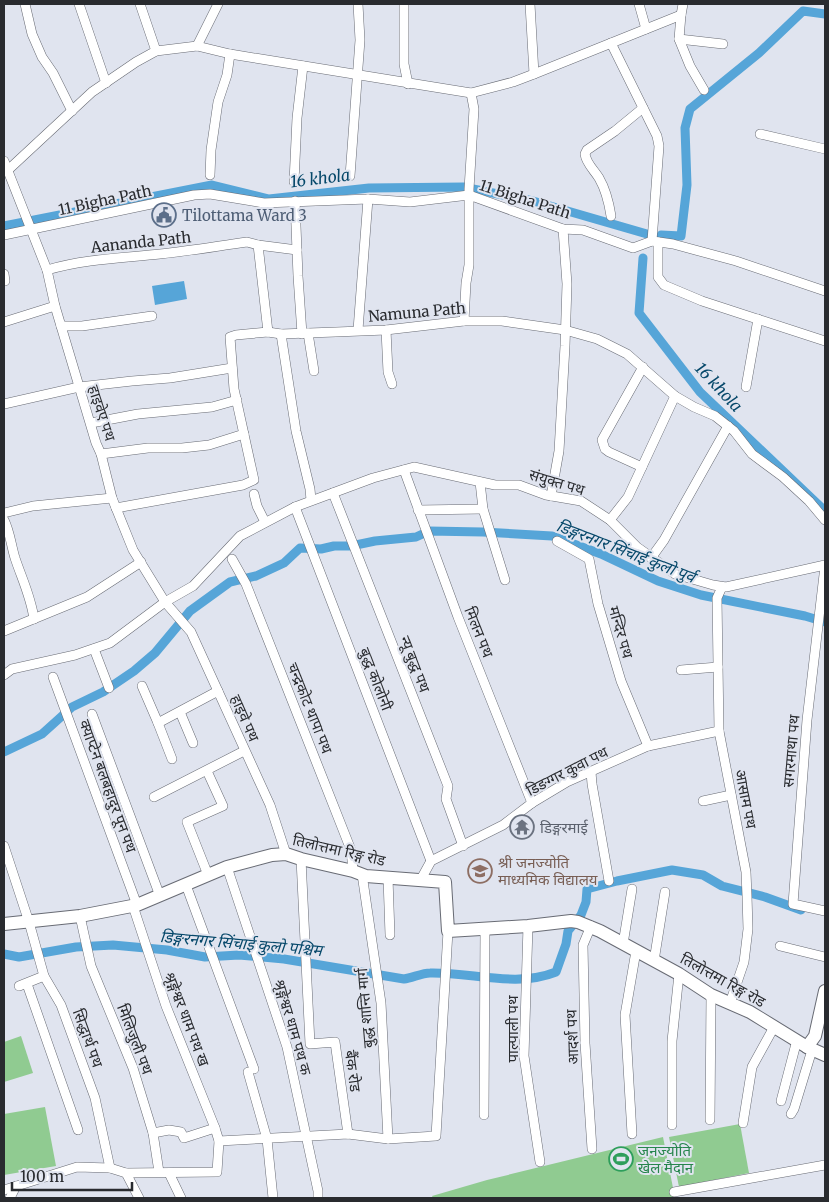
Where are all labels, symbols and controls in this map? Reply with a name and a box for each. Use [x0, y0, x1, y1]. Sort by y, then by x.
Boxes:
water label: 16 khola [289, 164, 351, 192]
street label: 11 Bigha Path [477, 175, 573, 223]
street label: 11 Bigha Path [57, 181, 153, 219]
public building icon: Tilottama Ward 3 [151, 202, 177, 228]
place label: Tilottama Ward 3 [182, 206, 307, 225]
street label: Aananda Path [89, 227, 192, 257]
street label: Namuna Path [367, 298, 467, 326]
water label: 16 khola [691, 358, 747, 416]
street label: हाइवेए पथ [84, 383, 120, 444]
street label: संयुक्त पथ [527, 465, 587, 501]
water label: डिङ्गरनगर सिंचाई कुलो पुर्व [554, 515, 702, 589]
street label: मिलन पथ [460, 604, 498, 661]
street label: मन्दिर पथ [605, 604, 638, 661]
street label: न्यू बुद्ध पथ [395, 633, 435, 696]
street label: बुद्ध कोलोनी [354, 645, 397, 715]
street label: चन्द्रकोट थापा पथ [283, 660, 337, 757]
street label: हाइवे पथ [226, 692, 264, 745]
street label: सगरमाथा पथ [778, 714, 804, 788]
street label: क्याप्टेन बलबहादुर पून पथ [74, 717, 141, 856]
street label: डिङग्गर कुवा पथ [523, 742, 612, 801]
street label: आसाम पथ [731, 768, 761, 831]
temple icon: डिङ्गरमाई [509, 814, 535, 840]
place label: डिङ्गरमाई [540, 818, 589, 837]
street label: तिलोत्तमा रिङ्ग रोड [291, 830, 388, 870]
place label: श्री जनज्योति माध्यमिक विद्यालय [498, 853, 598, 889]
school or university icon: श्री जनज्योति माध्यमिक विद्यालय [467, 858, 493, 884]
water label: डिङ्गरनगर सिंचाई कुलो पश्चिम [159, 926, 326, 961]
street label: तिलोत्तमा रिङ्ग रोड [677, 949, 770, 1012]
street label: बुद्ध शान्ति मार्ग [352, 966, 379, 1049]
street label: श्रृङ्गेश्वर धाम पथ ख [159, 969, 214, 1070]
street label: श्रृङ्गेश्वर धाम पथ क [269, 977, 316, 1078]
street label: पाल्पाली पथ [503, 995, 522, 1062]
street label: मिलिजुली पथ [112, 1001, 157, 1078]
street label: सिद्धार्थ पथ [69, 1006, 108, 1070]
street label: आदर्श पथ [562, 1009, 582, 1065]
street label: बैंक रोड [341, 1049, 365, 1094]
place label: जनज्योति खेल मैदान [638, 1141, 694, 1177]
sports icon: जनज्योति खेल मैदान [608, 1146, 634, 1172]
scale bar [12, 1160, 132, 1192]
text: 100 m [20, 1167, 64, 1186]

